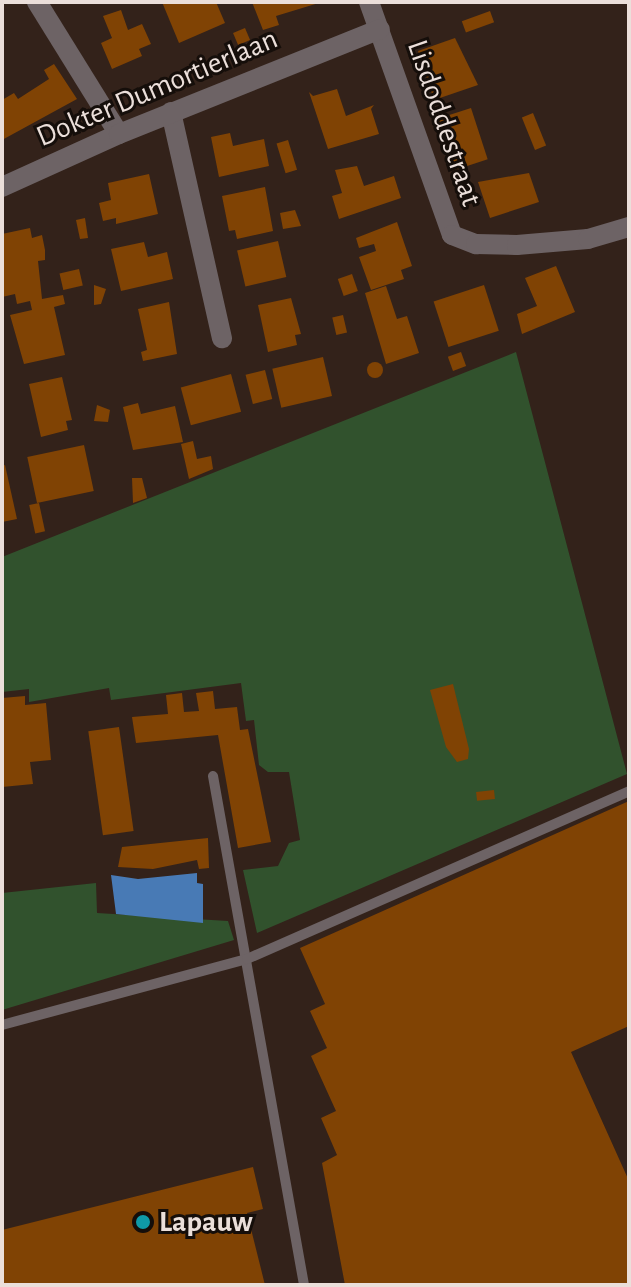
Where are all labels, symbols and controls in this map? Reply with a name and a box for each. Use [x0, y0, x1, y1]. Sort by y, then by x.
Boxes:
street label: Dokter Dumortierlaan [31, 21, 283, 155]
street label: Lisdoddestraat [399, 35, 489, 211]
place label: Lapauw [159, 1204, 253, 1240]
marker: Lapauw [134, 1213, 152, 1231]

